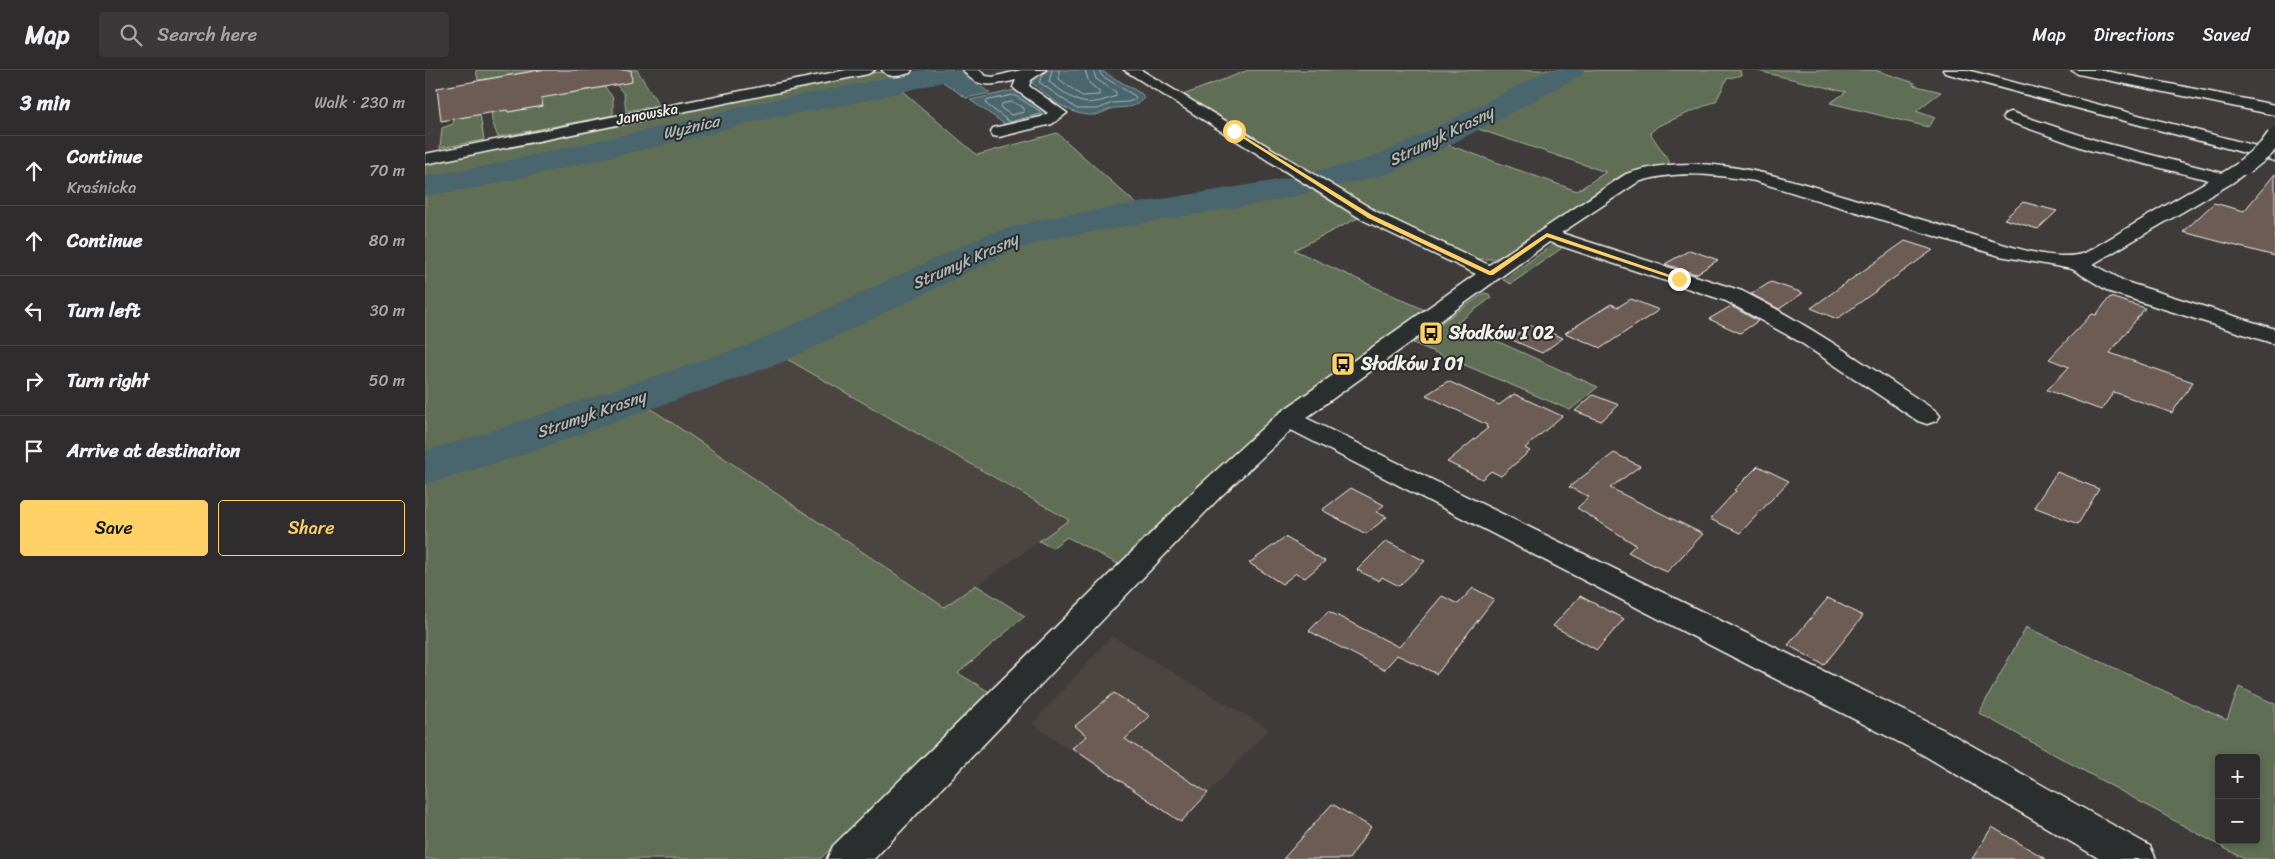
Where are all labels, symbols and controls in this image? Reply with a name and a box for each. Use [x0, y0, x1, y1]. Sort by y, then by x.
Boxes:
search box [99, 12, 449, 57]
text: Map [25, 14, 69, 56]
text: Search here [157, 18, 257, 51]
text: Map [2033, 19, 2066, 51]
text: Directions [2094, 19, 2175, 51]
text: Saved [2203, 19, 2250, 51]
icon: search [117, 21, 145, 49]
text: 3 min [20, 84, 70, 122]
text: Walk · 230 m [314, 88, 405, 117]
street label: Janowska [613, 95, 681, 133]
water label: Strumyk Krasny [1383, 97, 1501, 174]
water label: Wyżnica [660, 106, 724, 148]
route start [1223, 120, 1246, 143]
text: Continue [67, 140, 143, 173]
text: 70 m [369, 156, 405, 185]
icon: ahead [20, 157, 48, 185]
text: Kraśnicka [67, 173, 136, 202]
water label: Strumyk Krasny [907, 223, 1025, 297]
text: Continue [67, 224, 143, 257]
text: 80 m [369, 226, 405, 255]
icon: ahead [20, 227, 48, 255]
route end [1668, 268, 1691, 291]
text: Turn left [67, 294, 140, 327]
text: 30 m [370, 296, 405, 325]
icon: left [20, 297, 48, 325]
place label: Słodków I 02 [1448, 317, 1555, 349]
bus stop icon: Słodków I 02 [1418, 320, 1444, 346]
place label: Słodków I 01 [1360, 348, 1464, 380]
bus stop icon: Słodków I 01 [1330, 351, 1356, 377]
text: Turn right [67, 364, 149, 397]
text: 50 m [369, 366, 405, 395]
icon: right [20, 367, 48, 395]
water label: Strumyk Krasny [532, 381, 652, 446]
text: Arrive at destination [67, 434, 240, 467]
icon: arrive [20, 437, 48, 465]
button: Save [20, 500, 208, 556]
button: Share [218, 500, 405, 556]
map controls [2215, 754, 2260, 844]
button: + [2215, 754, 2260, 799]
button: − [2215, 799, 2260, 844]

